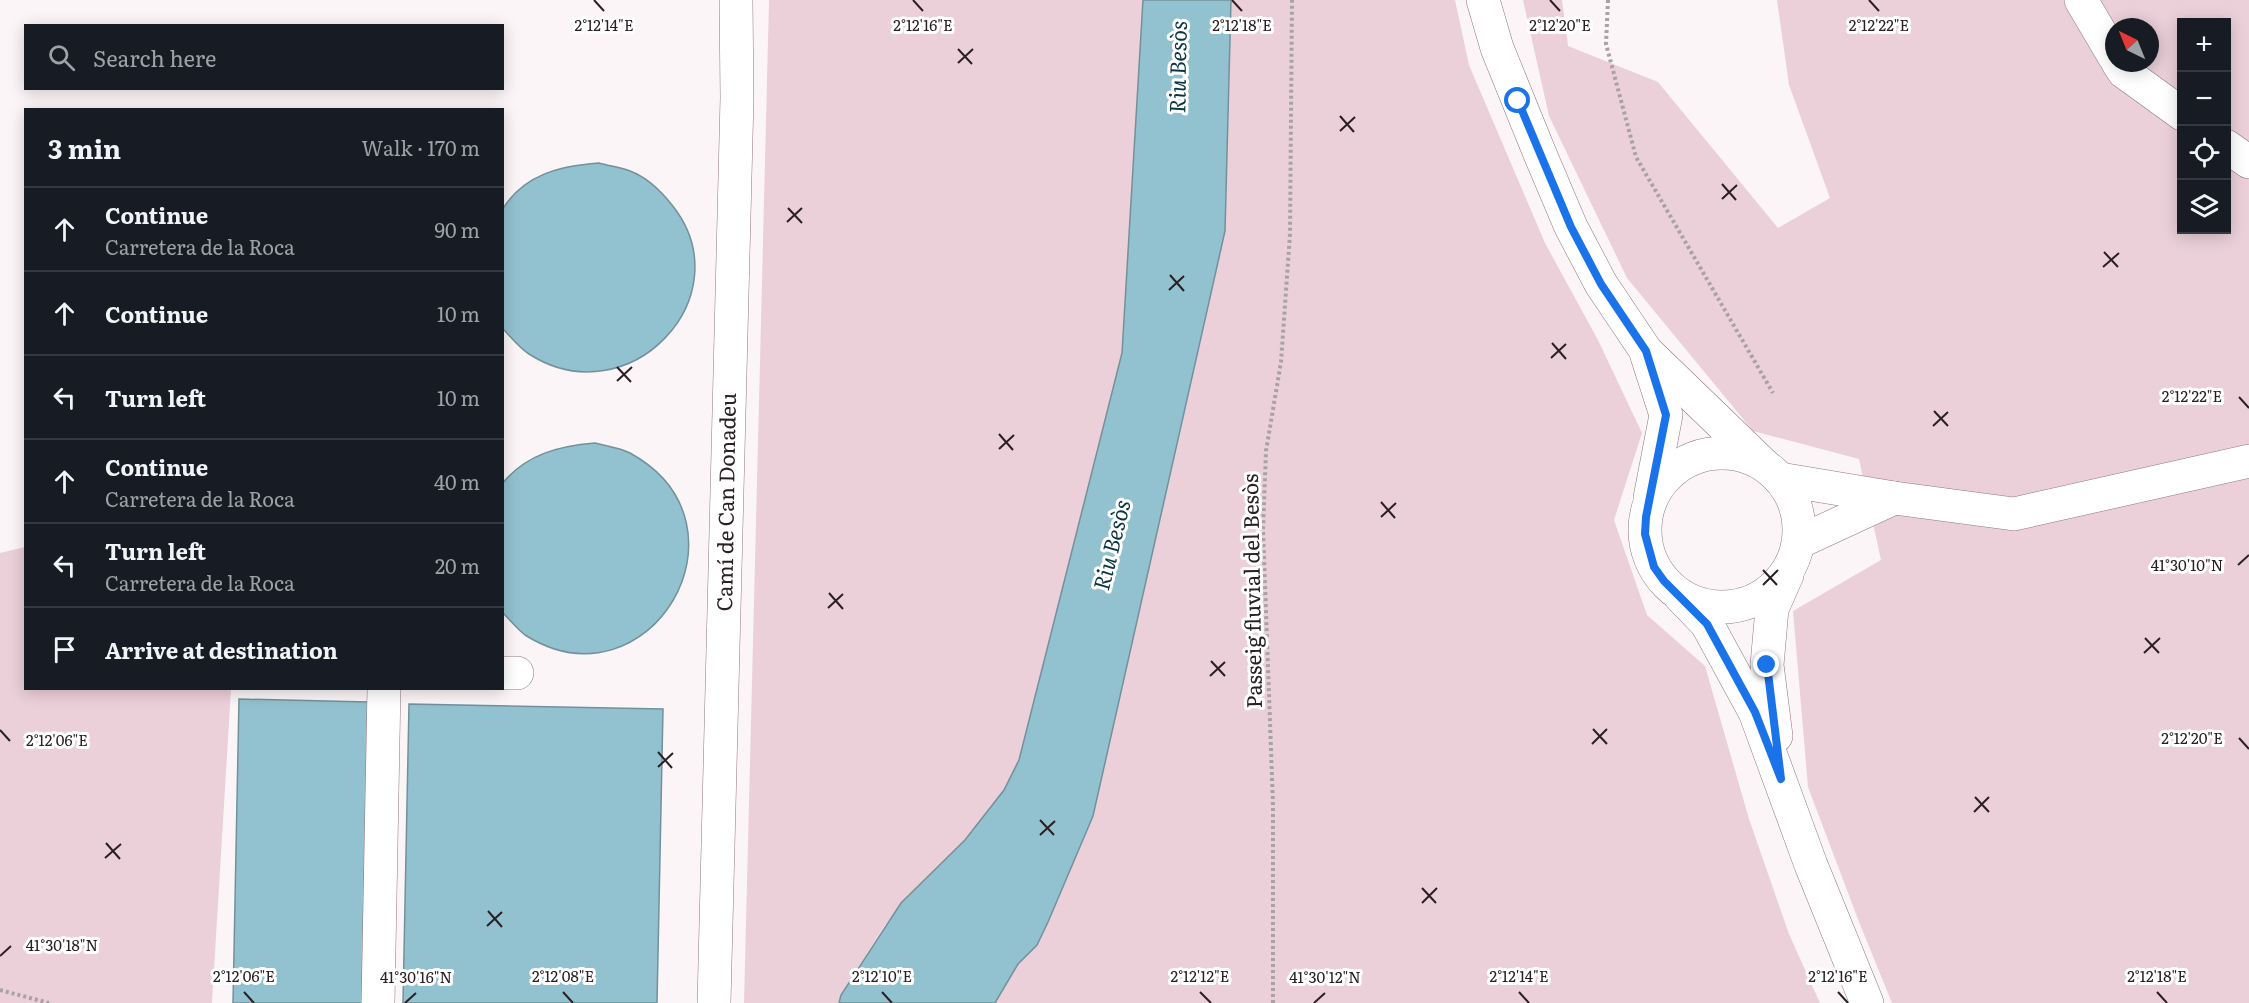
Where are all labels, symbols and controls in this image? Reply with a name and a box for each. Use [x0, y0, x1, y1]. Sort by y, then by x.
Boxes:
text: 2°12'14"E [575, 13, 633, 36]
text: 2°12'16"E [893, 13, 953, 36]
text: 2°12'18"E [1212, 13, 1272, 36]
text: 2°12'20"E [1529, 13, 1591, 36]
text: 2°12'22"E [1849, 13, 1909, 36]
north arrow [2105, 18, 2159, 72]
map controls [2177, 18, 2231, 234]
button: + [2177, 18, 2231, 72]
water label: Riu Besòs [1159, 20, 1194, 114]
search box [24, 24, 504, 90]
icon: search [45, 41, 78, 74]
text: Search here [93, 41, 216, 74]
button: − [2177, 72, 2231, 126]
route start [1504, 87, 1530, 113]
button: locate [2177, 126, 2231, 180]
text: 3 min [48, 128, 121, 167]
text: Walk · 170 m [362, 132, 480, 162]
button: layers [2177, 180, 2231, 234]
text: Continue [105, 198, 208, 231]
icon: ahead [48, 213, 81, 246]
text: 90 m [435, 214, 480, 244]
text: Carretera de la Roca [105, 231, 295, 261]
icon: ahead [48, 297, 81, 330]
text: Continue [105, 297, 208, 330]
text: 10 m [437, 298, 480, 328]
icon: left [48, 381, 81, 414]
text: Turn left [105, 381, 206, 414]
text: 10 m [437, 382, 480, 412]
text: 2°12'22"E [2162, 384, 2222, 407]
street label: Camí de Can Donadeu [707, 392, 742, 611]
text: Continue [105, 450, 208, 483]
icon: ahead [48, 465, 81, 498]
text: 40 m [434, 466, 480, 496]
street label: Passeig fluvial del Besòs [1233, 473, 1268, 709]
text: Carretera de la Roca [105, 483, 295, 513]
water label: Riu Besòs [1083, 496, 1138, 594]
text: Turn left [105, 534, 206, 567]
icon: left [48, 549, 81, 582]
text: 20 m [435, 550, 480, 580]
text: 41°30'10"N [2151, 553, 2223, 576]
text: Carretera de la Roca [105, 567, 295, 597]
icon: arrive [48, 633, 81, 666]
text: Arrive at destination [105, 633, 338, 666]
route end [1753, 651, 1779, 677]
text: 2°12'20"E [2161, 726, 2223, 749]
text: 2°12'06"E [26, 728, 88, 751]
text: 41°30'18"N [26, 933, 98, 956]
text: 2°12'06"E [213, 964, 275, 987]
text: 2°12'08"E [532, 964, 594, 987]
text: 2°12'10"E [852, 964, 912, 987]
text: 2°12'12"E [1171, 964, 1229, 987]
text: 2°12'14"E [1490, 964, 1548, 987]
text: 2°12'16"E [1808, 964, 1868, 987]
text: 2°12'18"E [2127, 964, 2187, 987]
text: 41°30'16"N [380, 965, 452, 988]
text: 41°30'12"N [1289, 965, 1361, 988]

